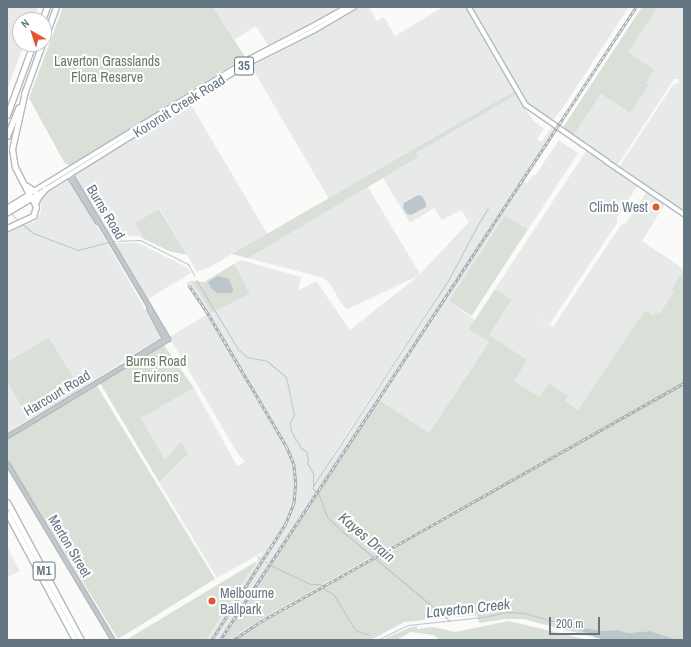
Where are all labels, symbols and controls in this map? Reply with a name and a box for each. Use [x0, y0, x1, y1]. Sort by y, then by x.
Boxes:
north arrow [12, 12, 52, 52]
text: N [18, 16, 32, 31]
park label: Laverton Grasslands Flora Reserve [54, 53, 160, 86]
road number: 35 [234, 55, 254, 77]
street label: Kororoit Creek Road [130, 71, 228, 141]
street label: Burns Road [83, 182, 129, 242]
place label: Climb West [589, 199, 648, 215]
marker: Climb West [651, 202, 661, 212]
park label: Burns Road Environs [126, 353, 186, 386]
street label: Harcourt Road [21, 367, 93, 419]
water label: Kayes Drain [335, 508, 399, 566]
street label: Merton Street [45, 512, 95, 580]
road number: M1 [32, 560, 56, 582]
place label: Melbourne Ballpark [220, 585, 274, 618]
water label: Laverton Creek [425, 595, 511, 621]
marker: Melbourne Ballpark [207, 596, 217, 606]
scale bar [551, 609, 602, 635]
text: 200 m [556, 616, 583, 632]

